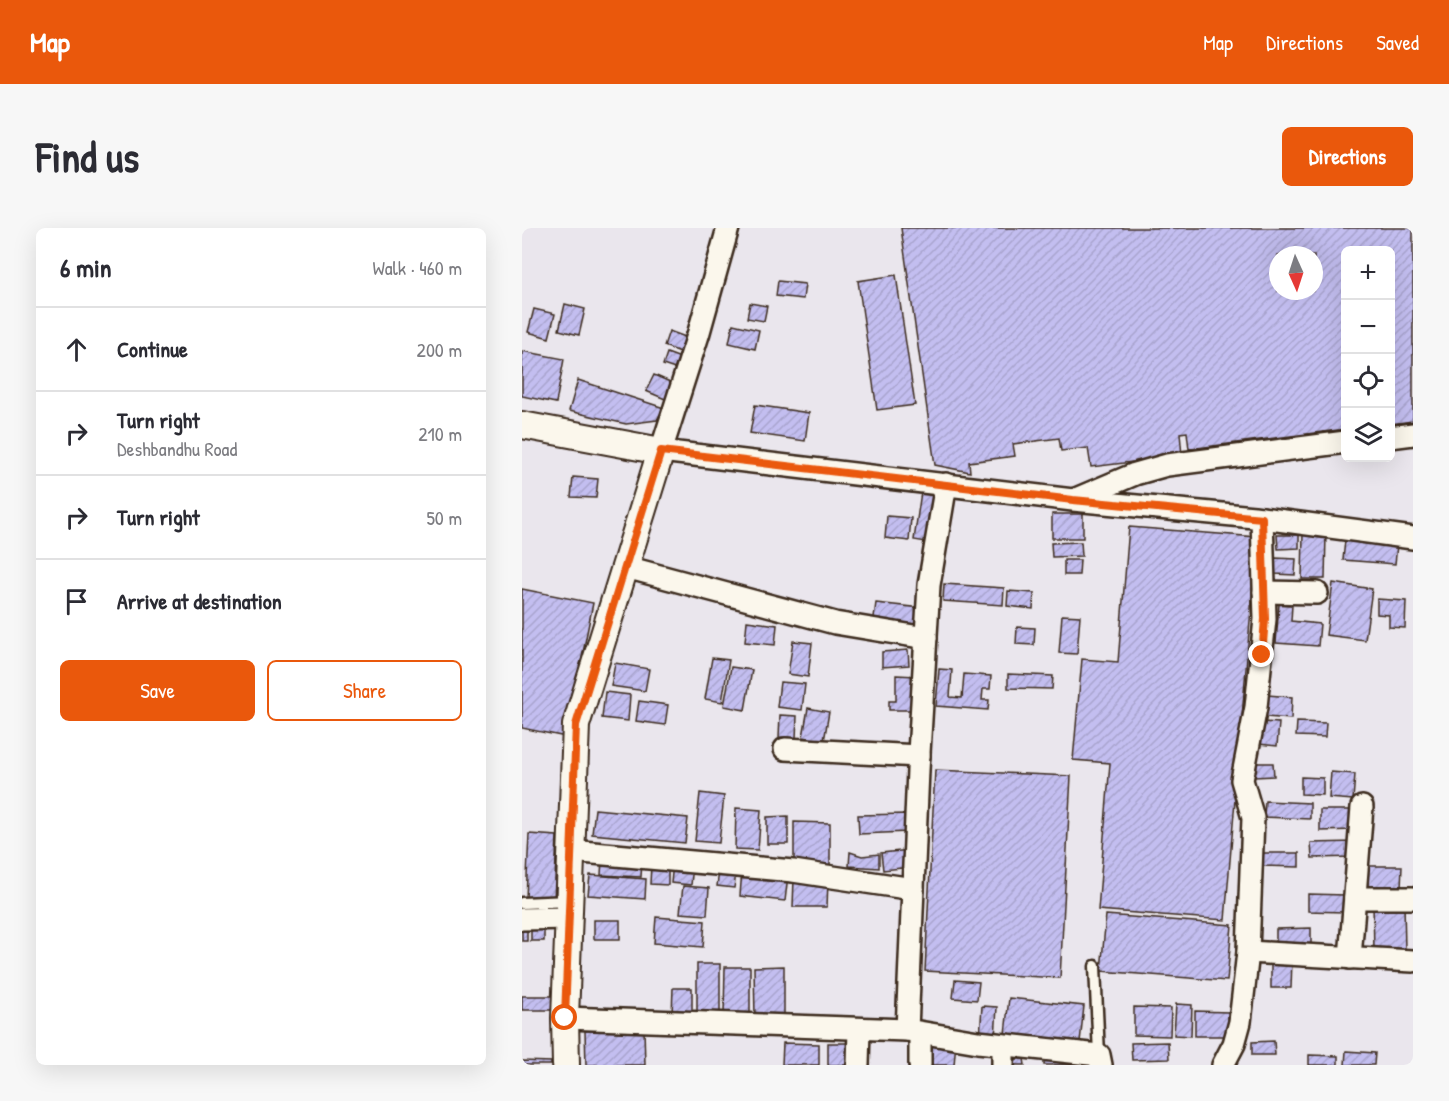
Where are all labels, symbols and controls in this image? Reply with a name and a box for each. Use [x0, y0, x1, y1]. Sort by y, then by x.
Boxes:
text: Map [30, 23, 70, 61]
text: Map [1203, 28, 1233, 57]
text: Directions [1266, 28, 1343, 57]
text: Saved [1376, 28, 1419, 57]
button: Directions [1282, 127, 1413, 186]
text: Find us [36, 128, 139, 185]
north arrow [1269, 246, 1323, 300]
map controls [1341, 246, 1395, 462]
button: + [1341, 246, 1395, 300]
text: 6 min [60, 250, 112, 285]
text: Walk · 460 m [372, 254, 462, 281]
button: − [1341, 300, 1395, 354]
icon: ahead [60, 333, 93, 366]
text: Continue [117, 334, 188, 364]
text: 200 m [417, 336, 462, 363]
button: locate [1341, 354, 1395, 408]
text: Turn right [117, 405, 200, 435]
button: layers [1341, 408, 1395, 462]
icon: right [60, 417, 93, 450]
text: 210 m [418, 420, 462, 447]
text: Deshbandhu Road [117, 435, 237, 462]
icon: right [60, 501, 93, 534]
text: Turn right [117, 502, 200, 532]
text: 50 m [426, 504, 462, 531]
icon: arrive [60, 585, 93, 618]
text: Arrive at destination [117, 586, 282, 616]
route end [1248, 641, 1274, 667]
button: Save [60, 660, 255, 721]
button: Share [267, 660, 462, 721]
route start [551, 1004, 577, 1030]

